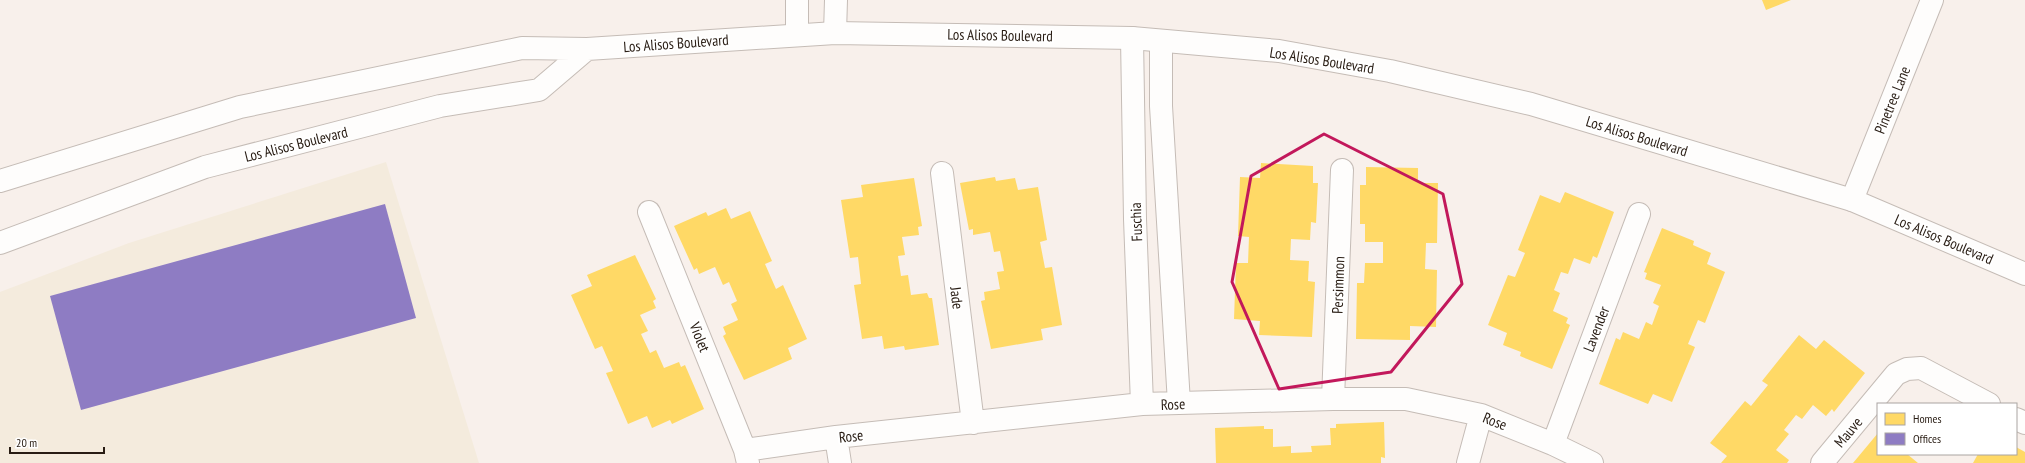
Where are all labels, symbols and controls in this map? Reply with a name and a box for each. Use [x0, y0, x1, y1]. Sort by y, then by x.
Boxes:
street label: Los Alisos Boulevard [947, 25, 1053, 45]
street label: Los Alisos Boulevard [623, 30, 729, 56]
street label: Los Alisos Boulevard [1268, 42, 1376, 78]
street label: Pinetree Lane [1870, 63, 1914, 137]
street label: Los Alisos Boulevard [1584, 111, 1690, 161]
street label: Los Alisos Boulevard [243, 122, 349, 166]
street label: Fuschia [1126, 202, 1146, 242]
street label: Los Alisos Boulevard [1892, 210, 1996, 268]
street label: Persimmon [1328, 256, 1348, 314]
street label: Jade [946, 285, 968, 310]
street label: Lavender [1579, 303, 1614, 355]
street label: Violet [685, 318, 715, 355]
street label: Rose [1160, 394, 1186, 414]
legend [1877, 403, 2017, 455]
street label: Rose [1480, 408, 1510, 434]
text: Homes [1913, 411, 1941, 426]
street label: Mauve [1830, 413, 1866, 451]
street label: Rose [838, 425, 864, 447]
scale bar [10, 429, 104, 455]
text: Offices [1913, 431, 1941, 446]
text: 20 m [16, 435, 37, 450]

